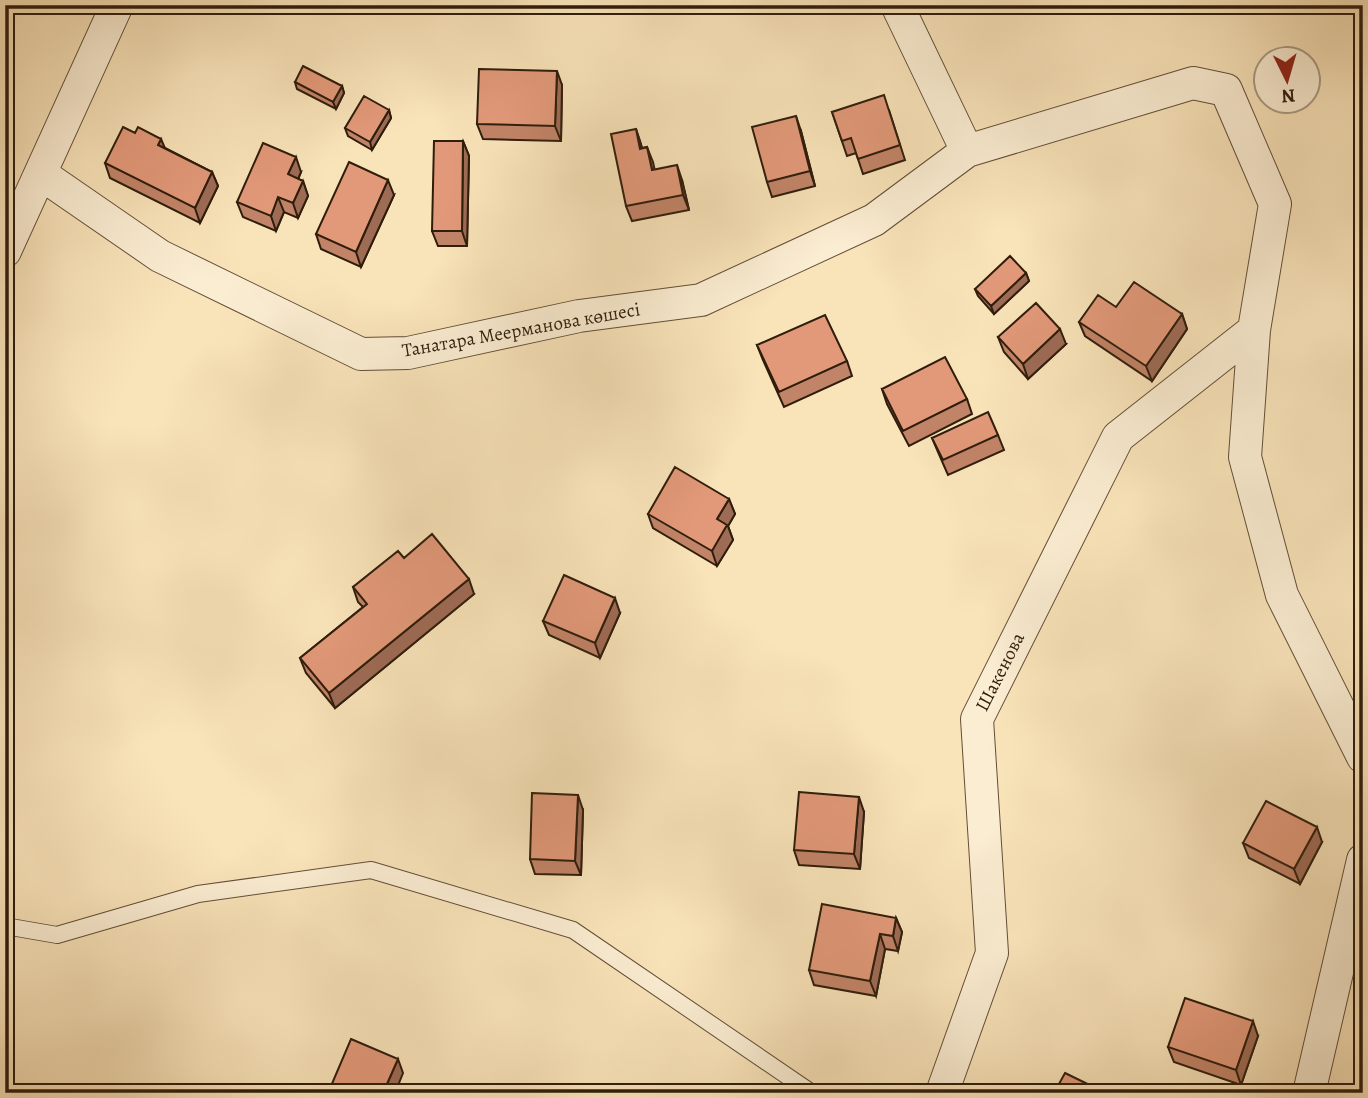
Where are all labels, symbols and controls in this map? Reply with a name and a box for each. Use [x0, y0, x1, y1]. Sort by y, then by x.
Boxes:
north arrow [1252, 46, 1322, 116]
text: N [1280, 82, 1296, 110]
street label: Танатара Меерманова көшесі [400, 296, 642, 364]
street label: Шакенова [969, 628, 1031, 716]

